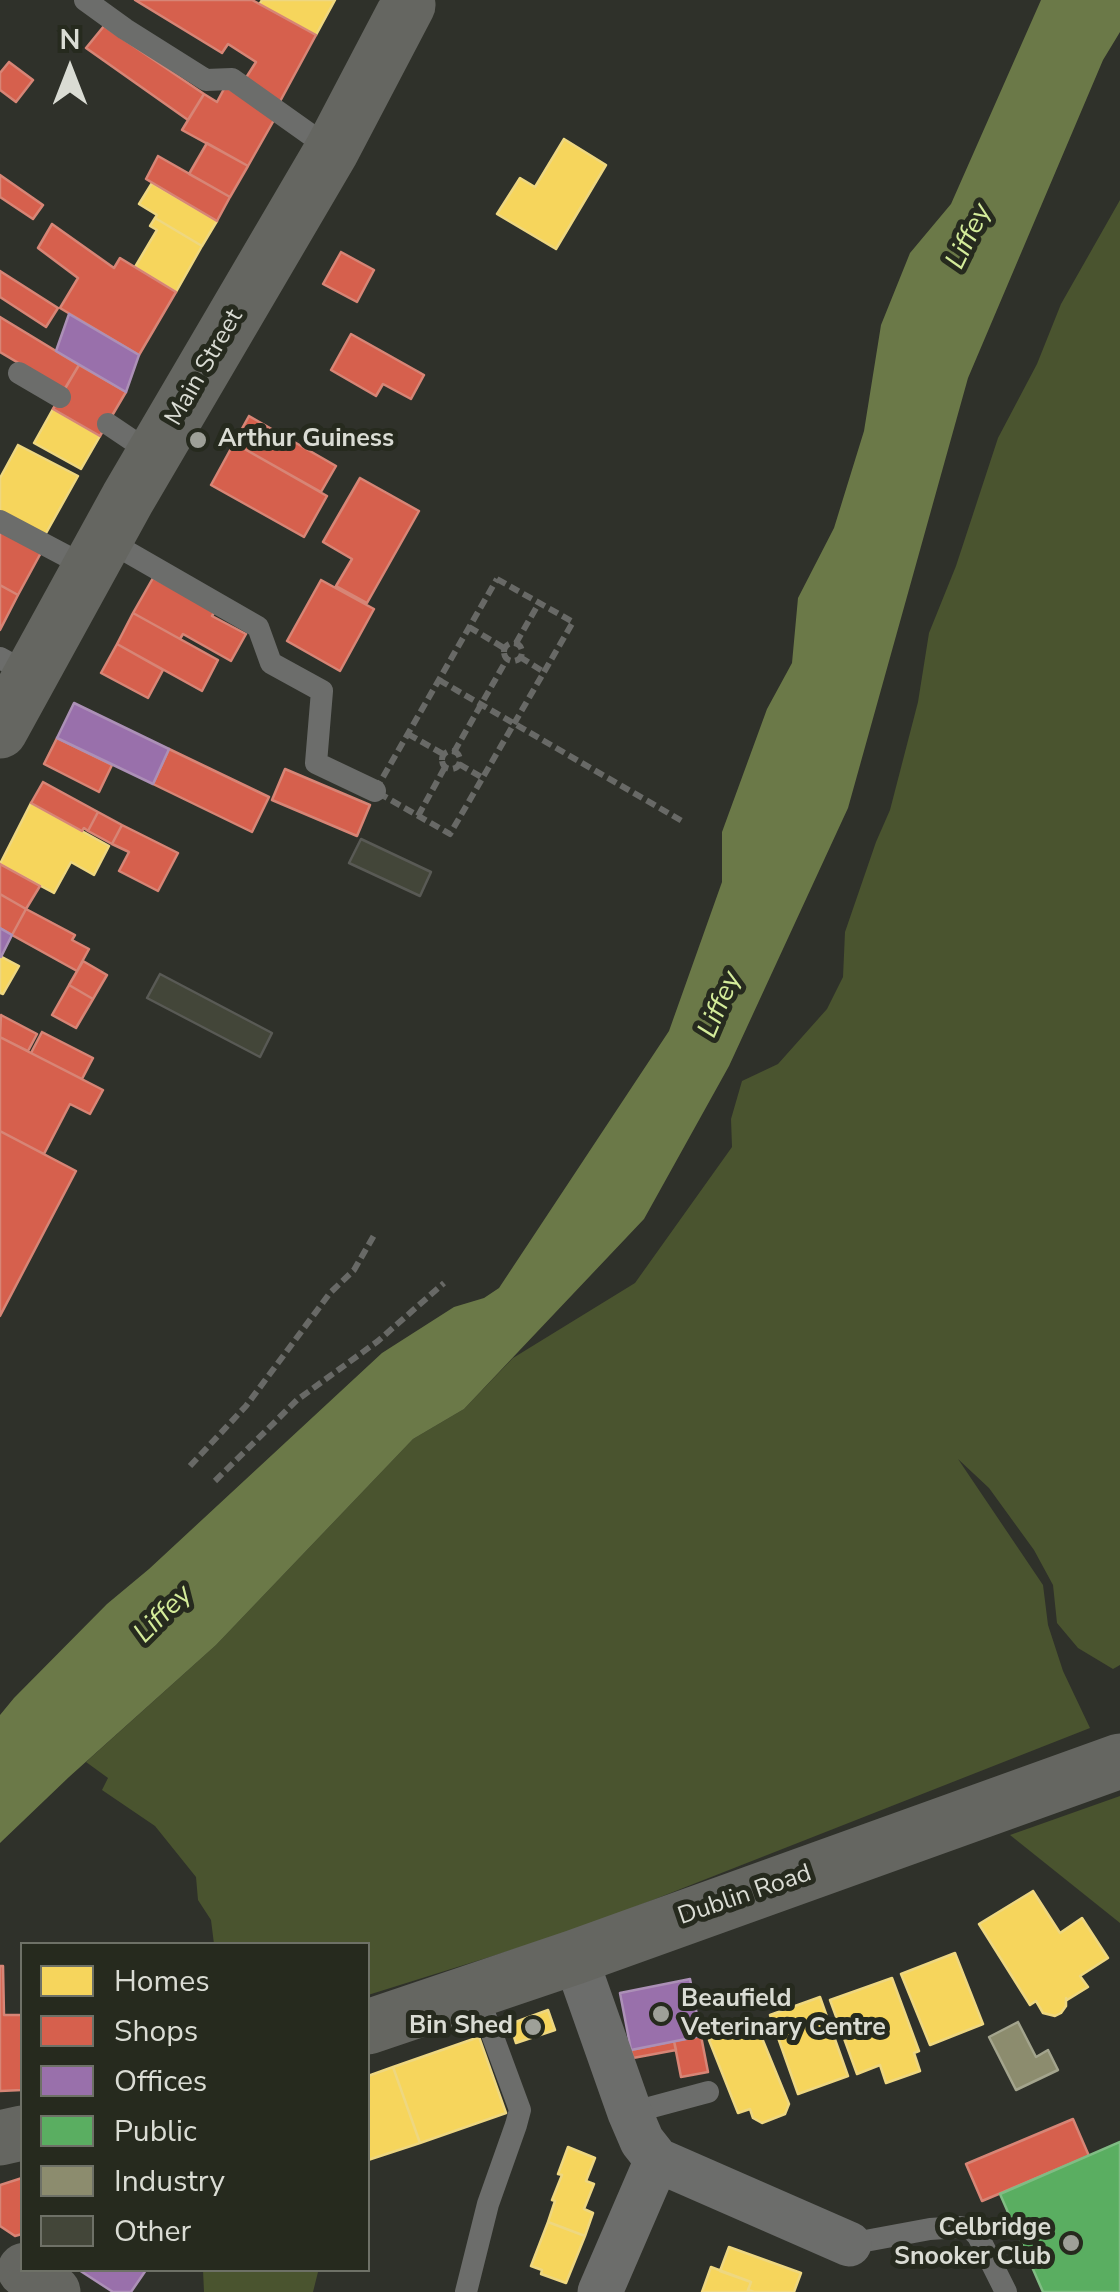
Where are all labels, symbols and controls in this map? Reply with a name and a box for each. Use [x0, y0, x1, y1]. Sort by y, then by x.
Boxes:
north arrow [20, 20, 120, 120]
text: N [60, 21, 80, 59]
water label: Liffey [940, 199, 1000, 275]
street label: Main Street [160, 305, 250, 431]
place label: Arthur Guiness [218, 425, 394, 455]
marker: Arthur Guiness [187, 429, 209, 451]
water label: Liffey [692, 967, 750, 1043]
water label: Liffey [128, 1579, 200, 1651]
street label: Dublin Road [674, 1859, 816, 1933]
legend [20, 1942, 370, 2272]
text: Homes [114, 1961, 210, 2002]
place label: Beaufield Veterinary Centre [681, 1985, 886, 2044]
marker: Beaufield Veterinary Centre [650, 2003, 672, 2025]
text: Shops [114, 2011, 198, 2052]
place label: Bin Shed [409, 2012, 513, 2042]
marker: Bin Shed [522, 2016, 544, 2038]
text: Offices [114, 2061, 207, 2102]
text: Public [114, 2111, 197, 2152]
text: Industry [114, 2161, 225, 2202]
text: Other [114, 2211, 191, 2252]
place label: Celbridge Snooker Club [894, 2214, 1051, 2273]
marker: Celbridge Snooker Club [1060, 2232, 1082, 2254]

